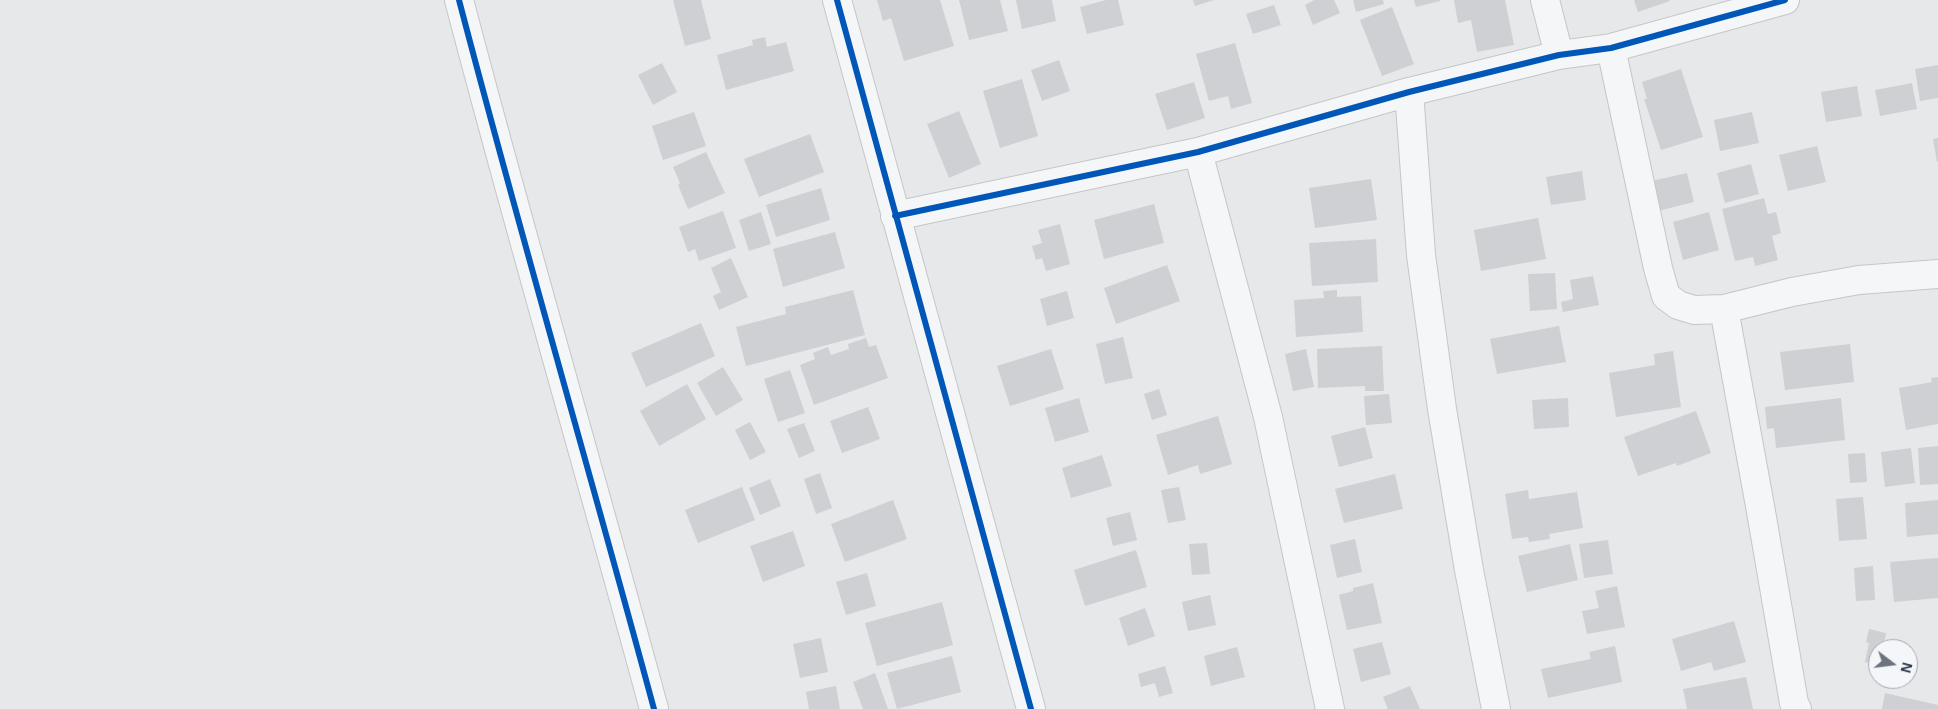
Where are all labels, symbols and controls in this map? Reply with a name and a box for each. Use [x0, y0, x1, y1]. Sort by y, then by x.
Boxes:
north arrow [1868, 639, 1918, 689]
text: N [1897, 661, 1916, 675]

